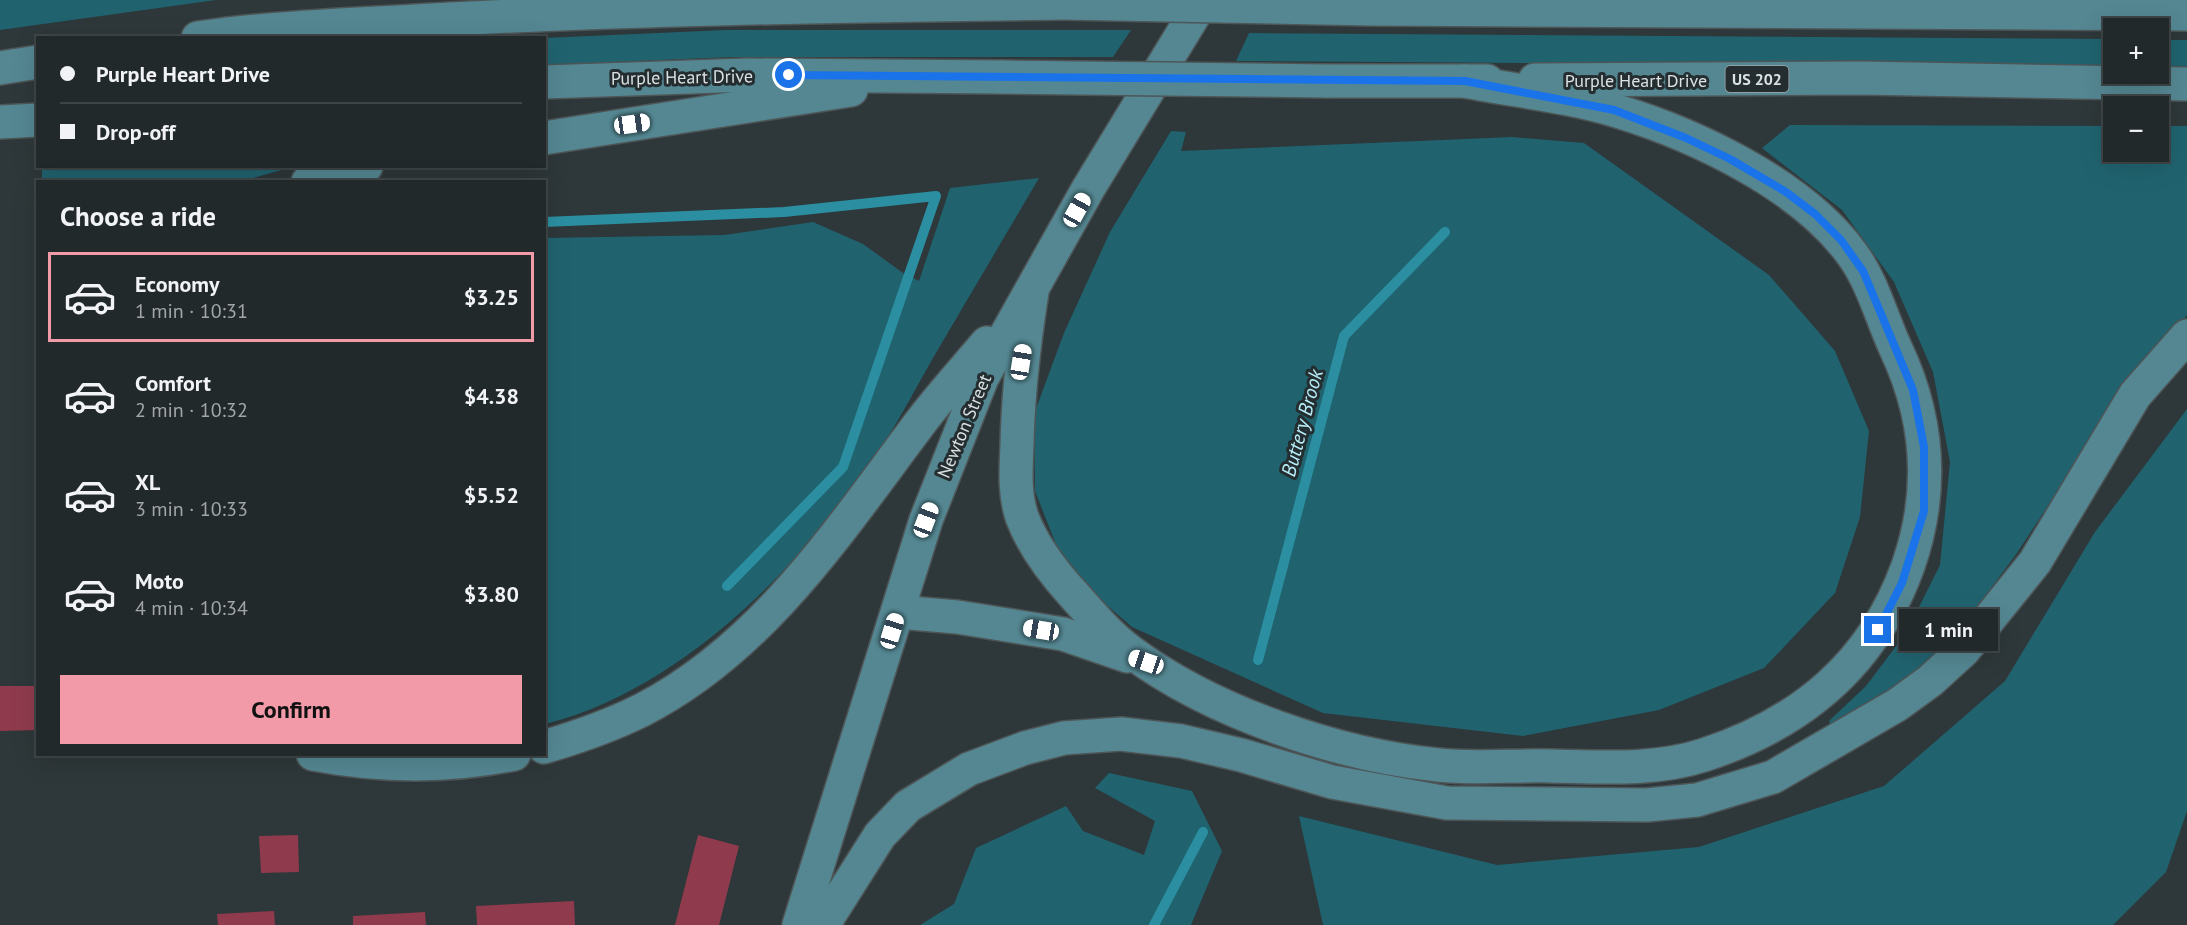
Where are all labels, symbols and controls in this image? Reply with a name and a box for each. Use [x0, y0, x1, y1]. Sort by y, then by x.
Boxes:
map controls [2103, 18, 2169, 162]
button: + [2103, 18, 2169, 84]
text: Purple Heart Drive [96, 60, 270, 88]
route start [775, 61, 802, 88]
street label: Purple Heart Drive [611, 64, 753, 90]
road number: US 202 [1726, 66, 1788, 92]
street label: Purple Heart Drive [1565, 69, 1707, 92]
button: − [2103, 96, 2169, 162]
car [613, 113, 651, 135]
text: Drop-off [96, 118, 175, 146]
car [1060, 190, 1094, 230]
text: Choose a ride [60, 199, 216, 233]
icon: car [63, 270, 117, 324]
text: Economy [135, 270, 219, 298]
text: $3.25 [464, 283, 519, 311]
text: 1 min · 10:31 [135, 298, 248, 324]
car [1009, 343, 1033, 381]
water label: Buttery Brook [1275, 366, 1329, 479]
icon: car [63, 369, 117, 423]
text: Comfort [135, 369, 211, 397]
street label: Newton Street [932, 371, 996, 481]
text: $4.38 [464, 382, 519, 410]
text: 2 min · 10:32 [135, 397, 248, 423]
icon: car [63, 468, 117, 522]
text: XL [135, 468, 160, 496]
text: $5.52 [464, 481, 519, 509]
text: 3 min · 10:33 [135, 496, 248, 522]
car [911, 500, 941, 540]
icon: car [63, 567, 117, 621]
text: Moto [135, 567, 184, 595]
text: $3.80 [464, 580, 519, 608]
text: 4 min · 10:34 [135, 595, 248, 621]
callout: 1 min [1899, 609, 1998, 651]
car [878, 611, 906, 651]
route end [1864, 616, 1891, 643]
text: 1 min [1924, 617, 1973, 643]
car [1022, 618, 1060, 642]
car [1126, 648, 1166, 676]
button: Confirm [60, 675, 522, 744]

